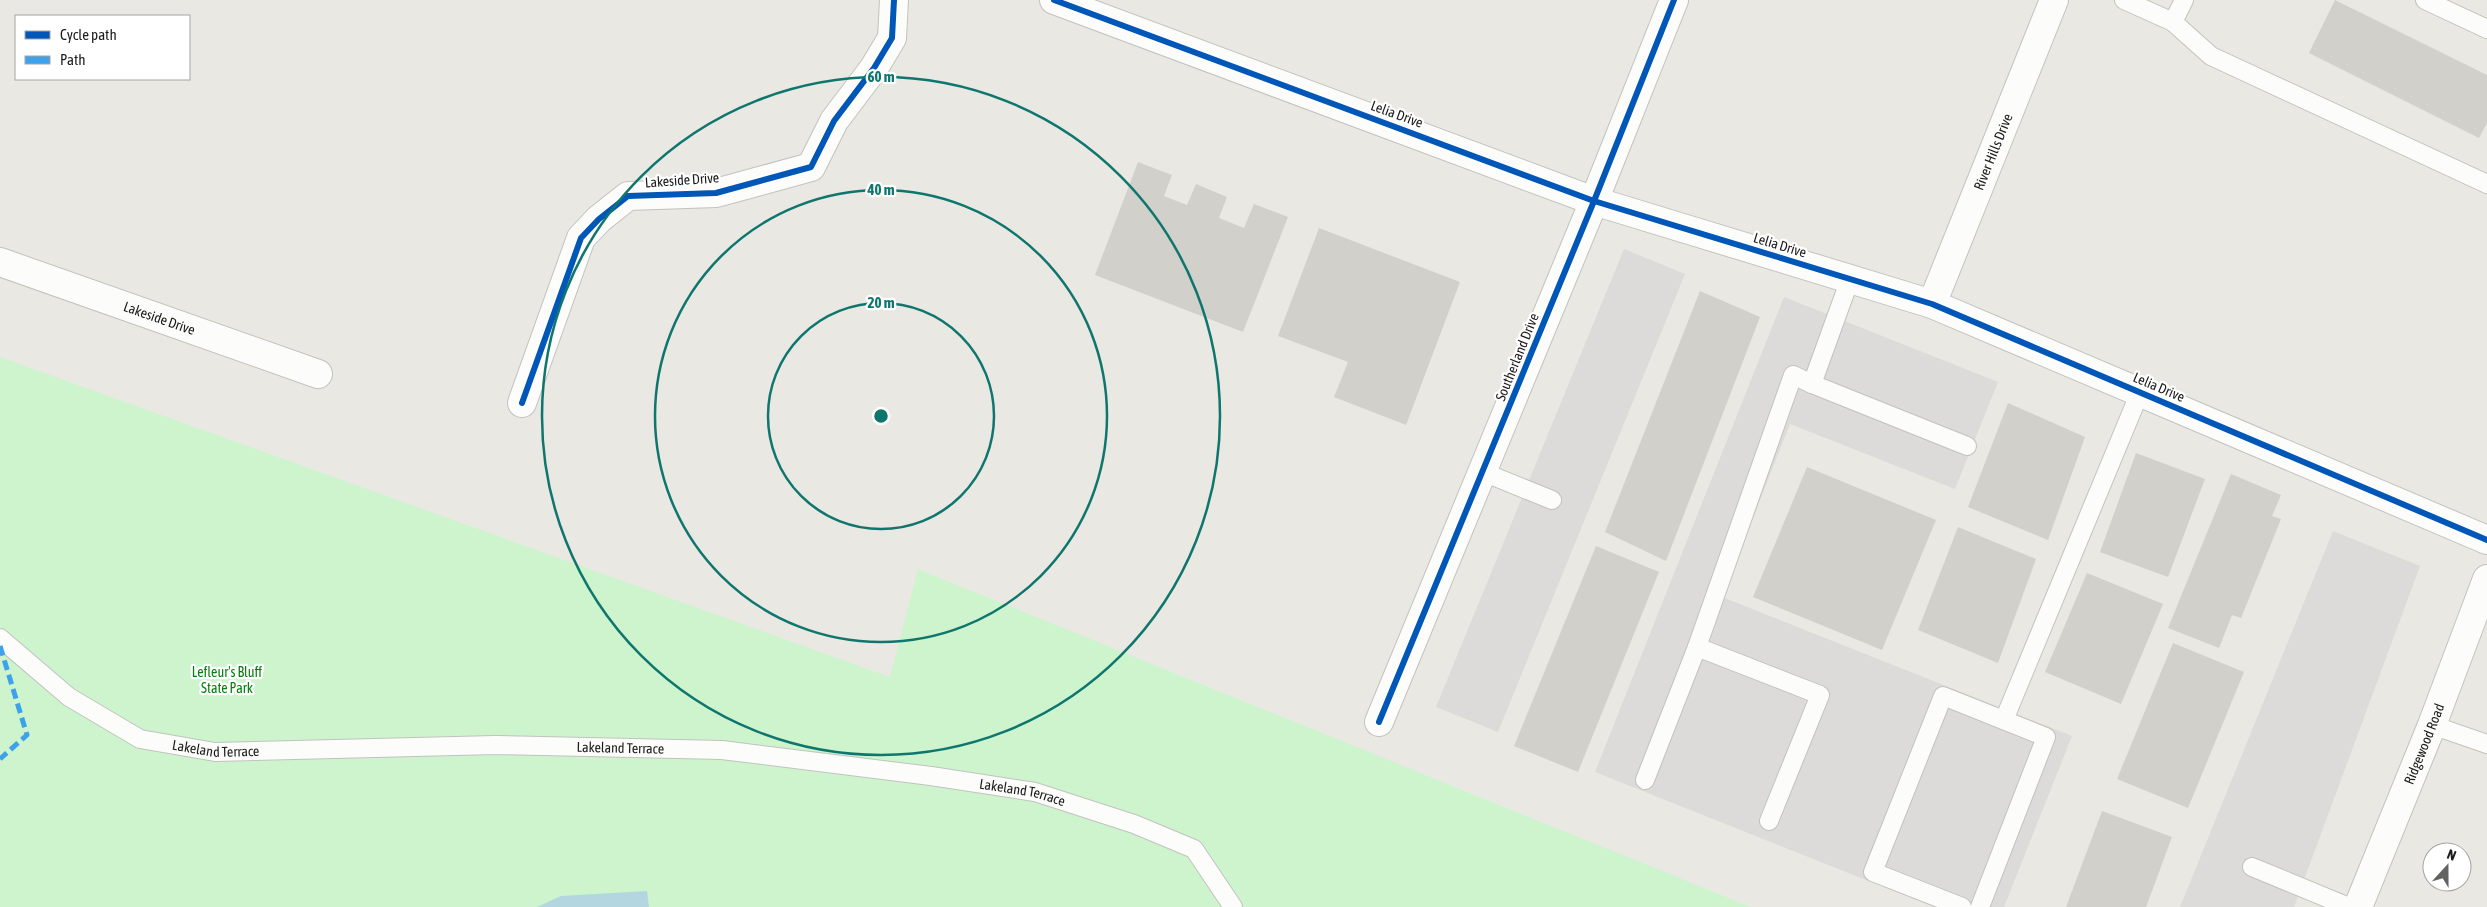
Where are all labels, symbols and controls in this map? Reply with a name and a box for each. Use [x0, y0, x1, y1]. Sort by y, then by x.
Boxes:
legend [15, 15, 190, 80]
text: Cycle path [60, 26, 117, 43]
text: Path [60, 51, 86, 68]
text: 60 m [868, 68, 895, 85]
street label: Lelia Drive [1369, 97, 1425, 131]
street label: River Hills Drive [1971, 111, 2016, 192]
street label: Lakeside Drive [644, 169, 720, 191]
text: 40 m [867, 181, 895, 198]
street label: Lelia Drive [1752, 229, 1808, 261]
text: 20 m [868, 294, 895, 311]
street label: Lakeside Drive [122, 298, 197, 338]
street label: Southerland Drive [1492, 311, 1542, 403]
street label: Lelia Drive [2131, 369, 2187, 405]
centre of rings [872, 407, 890, 425]
park label: Lefleur's Bluff State Park [192, 664, 263, 696]
street label: Ridgewood Road [2401, 701, 2447, 787]
street label: Lakeland Terrace [171, 737, 260, 760]
street label: Lakeland Terrace [577, 739, 664, 757]
street label: Lakeland Terrace [978, 776, 1067, 809]
north arrow [2422, 842, 2472, 892]
text: N [2445, 846, 2458, 864]

